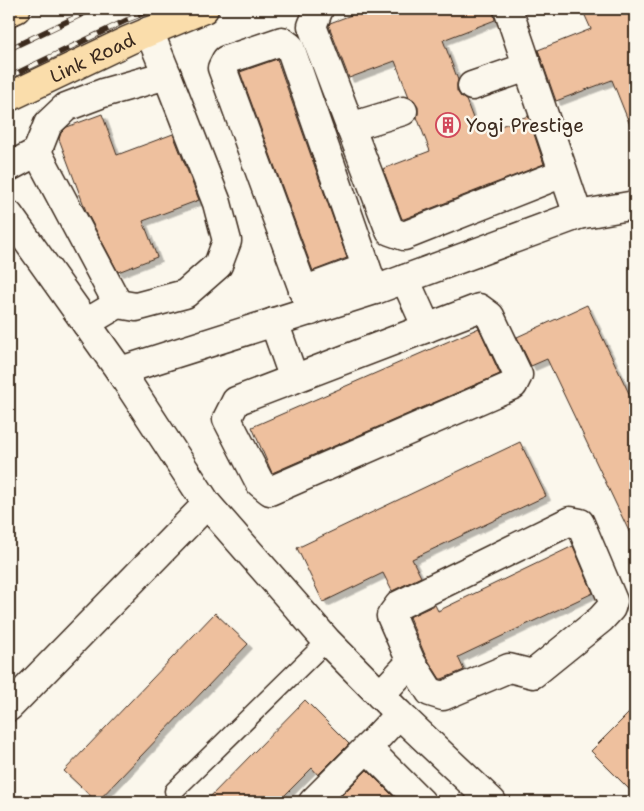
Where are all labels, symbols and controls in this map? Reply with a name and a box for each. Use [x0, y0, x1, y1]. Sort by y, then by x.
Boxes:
street label: Link Road [45, 27, 139, 89]
building icon: Yogi Prestige [435, 112, 461, 138]
place label: Yogi Prestige [466, 113, 584, 138]

